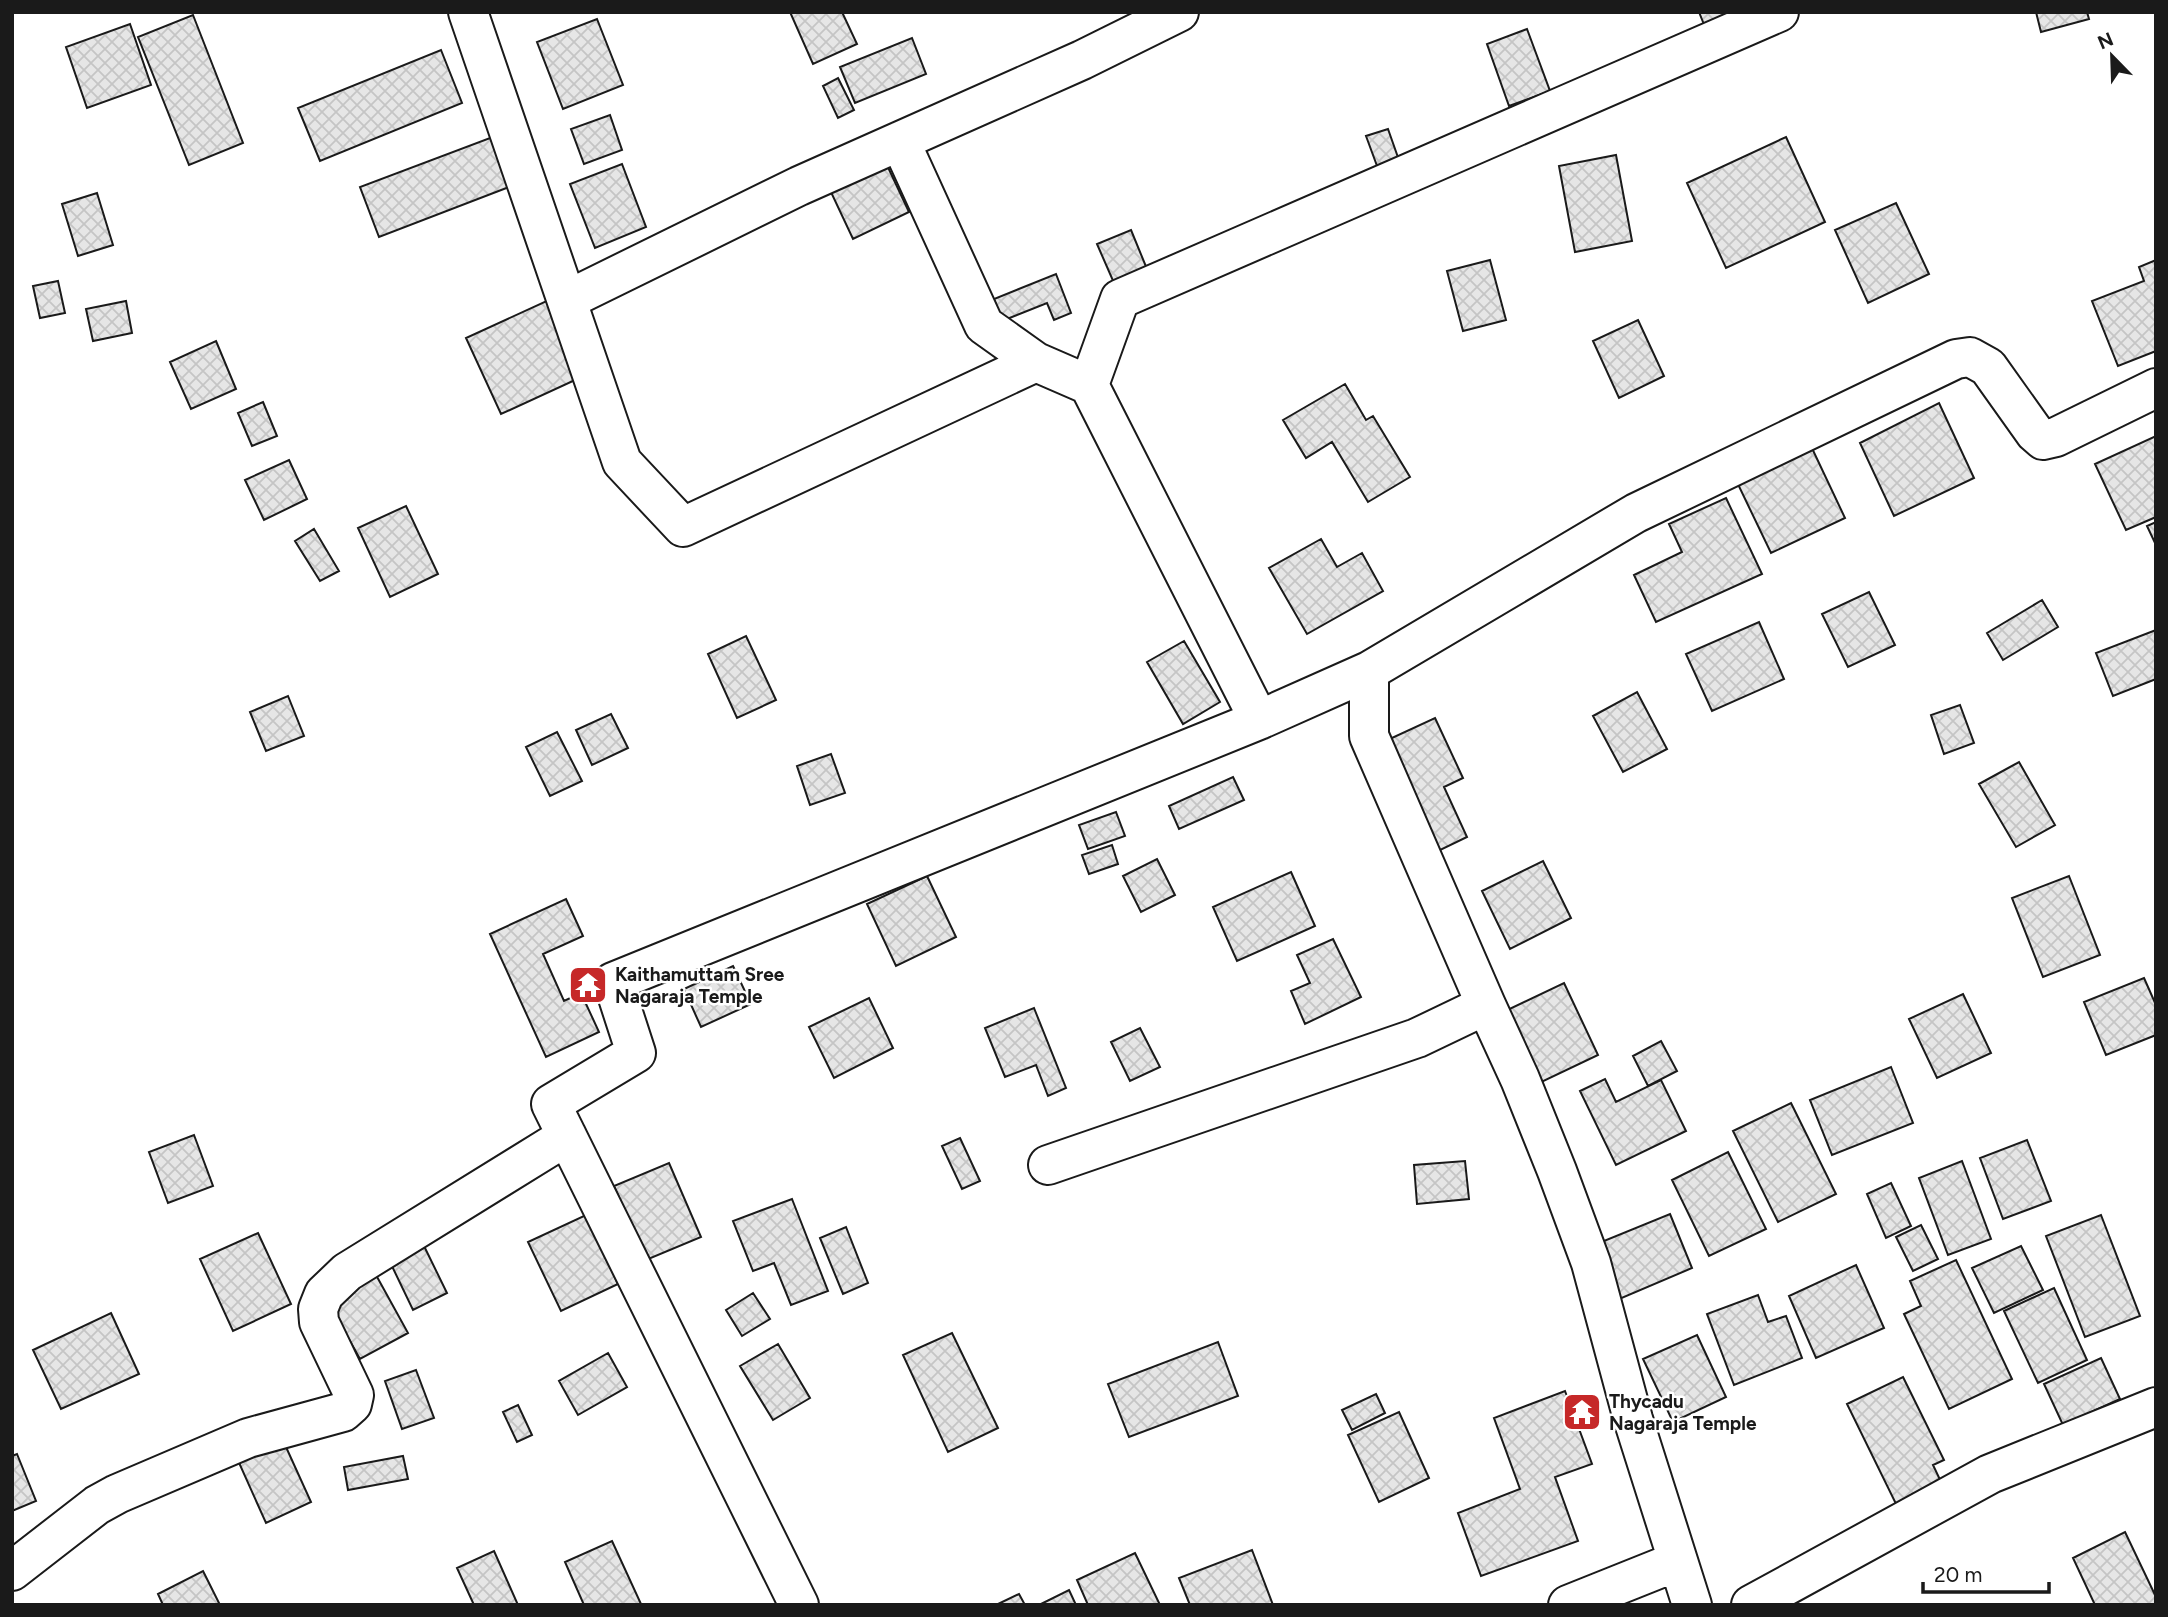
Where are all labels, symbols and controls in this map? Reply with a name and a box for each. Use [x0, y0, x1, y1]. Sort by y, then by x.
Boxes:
north arrow [2077, 21, 2147, 91]
text: N [2094, 27, 2117, 54]
place label: Kaithamuttam Sree Nagaraja Temple [615, 963, 785, 1008]
temple icon: Kaithamuttam Sree Nagaraja Temple [567, 964, 609, 1006]
place label: Thycadu Nagaraja Temple [1609, 1390, 1757, 1435]
temple icon: Thycadu Nagaraja Temple [1561, 1391, 1603, 1433]
scale bar [1923, 1550, 2049, 1594]
text: 20 m [1934, 1562, 1982, 1587]

